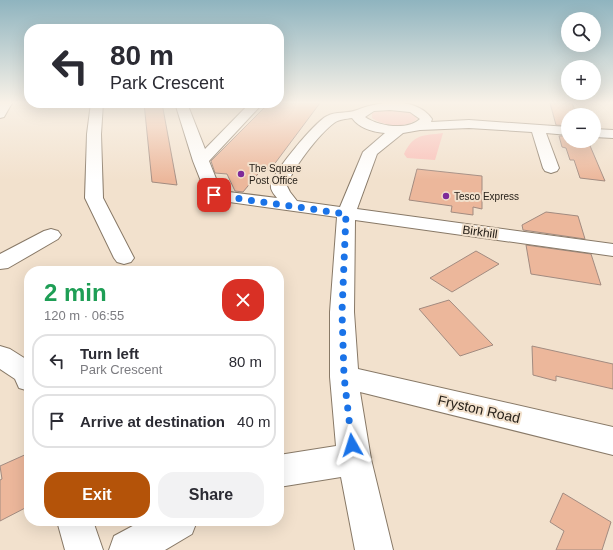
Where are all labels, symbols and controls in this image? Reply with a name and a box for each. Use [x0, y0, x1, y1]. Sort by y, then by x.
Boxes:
map controls [561, 12, 601, 148]
button: search [561, 12, 601, 52]
icon: left [44, 40, 96, 92]
text: 80 m [110, 40, 174, 71]
button: + [561, 60, 601, 100]
text: Park Crescent [110, 73, 224, 93]
button: − [561, 108, 601, 148]
place label: The Square Post Office [249, 163, 302, 186]
marker: The Square Post Office [236, 169, 246, 179]
pin [197, 178, 231, 212]
icon: arrive [203, 184, 225, 206]
marker: Tesco Express [441, 191, 451, 201]
place label: Tesco Express [454, 191, 519, 202]
street label: Birkhill [462, 223, 498, 241]
text: 2 min [44, 279, 107, 306]
button: close [222, 279, 264, 321]
text: 120 m · 06:55 [44, 308, 124, 323]
text: Turn left [80, 345, 139, 362]
icon: left [46, 350, 68, 372]
text: 80 m [229, 353, 262, 370]
text: Park Crescent [80, 362, 162, 377]
street label: Fryston Road [436, 392, 522, 426]
icon: arrive [46, 410, 68, 432]
text: Arrive at destination [80, 413, 225, 430]
text: 40 m [237, 413, 270, 430]
position arrow [331, 424, 373, 466]
button: Exit [44, 472, 150, 518]
button: Share [158, 472, 264, 518]

